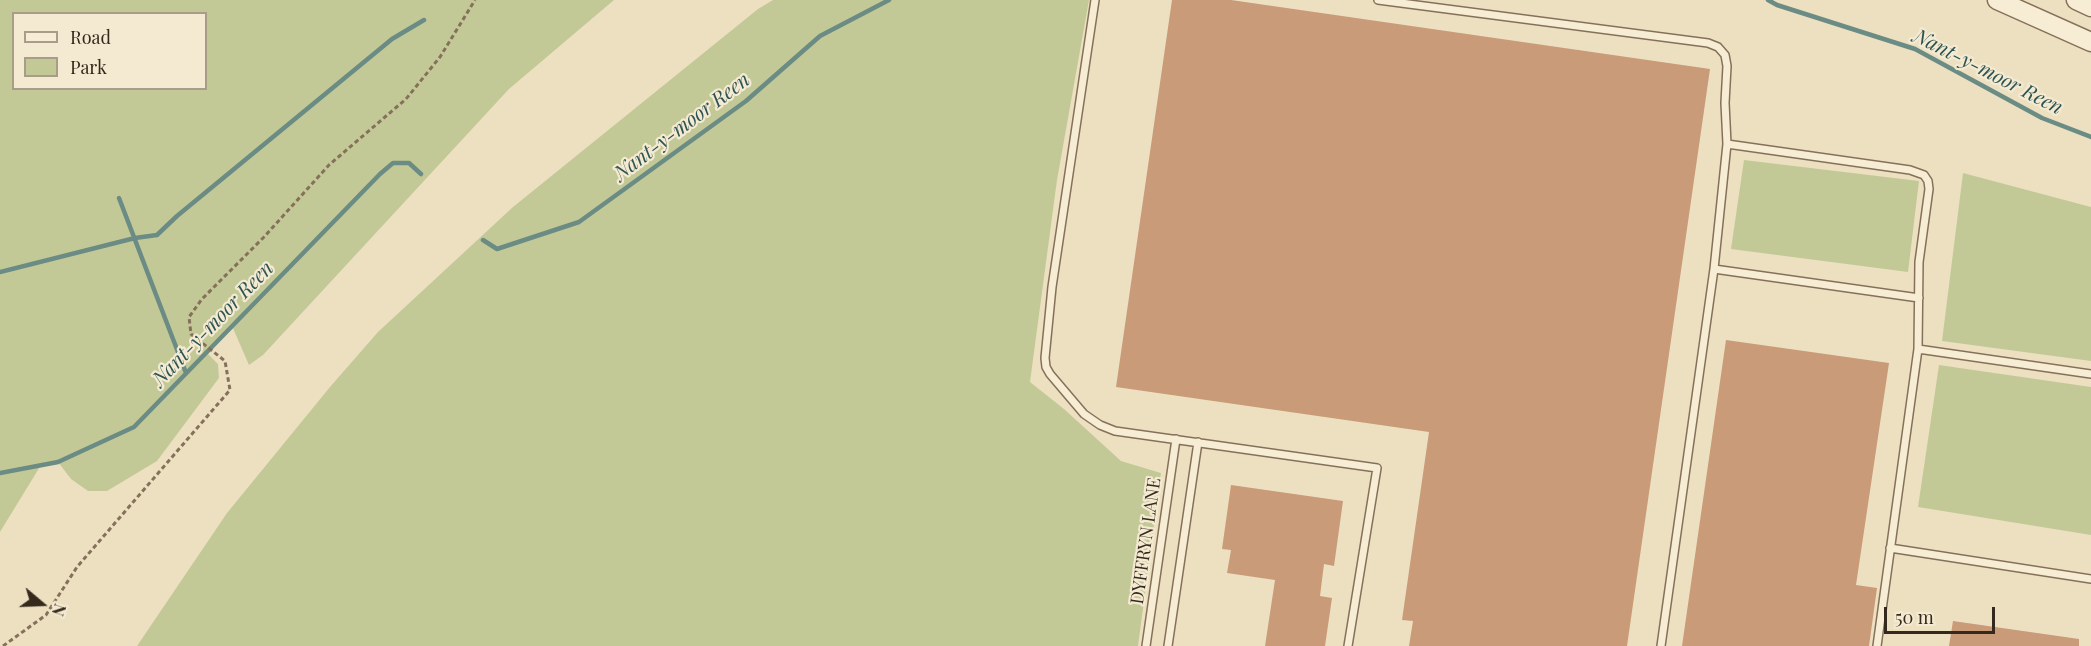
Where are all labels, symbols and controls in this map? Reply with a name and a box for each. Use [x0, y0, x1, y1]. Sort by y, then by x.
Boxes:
legend [12, 12, 207, 90]
water label: Nant-y-moor Reen [1909, 24, 2067, 120]
text: Road [70, 25, 111, 49]
text: Park [70, 55, 107, 79]
water label: Nant-y-moor Reen [609, 68, 755, 186]
water label: Nant-y-moor Reen [147, 257, 279, 391]
street label: DYFFRYN LANE [1126, 476, 1166, 606]
north arrow [12, 574, 72, 634]
scale bar [1887, 595, 1998, 633]
text: N [48, 601, 71, 619]
text: 50 m [1895, 605, 1934, 629]

